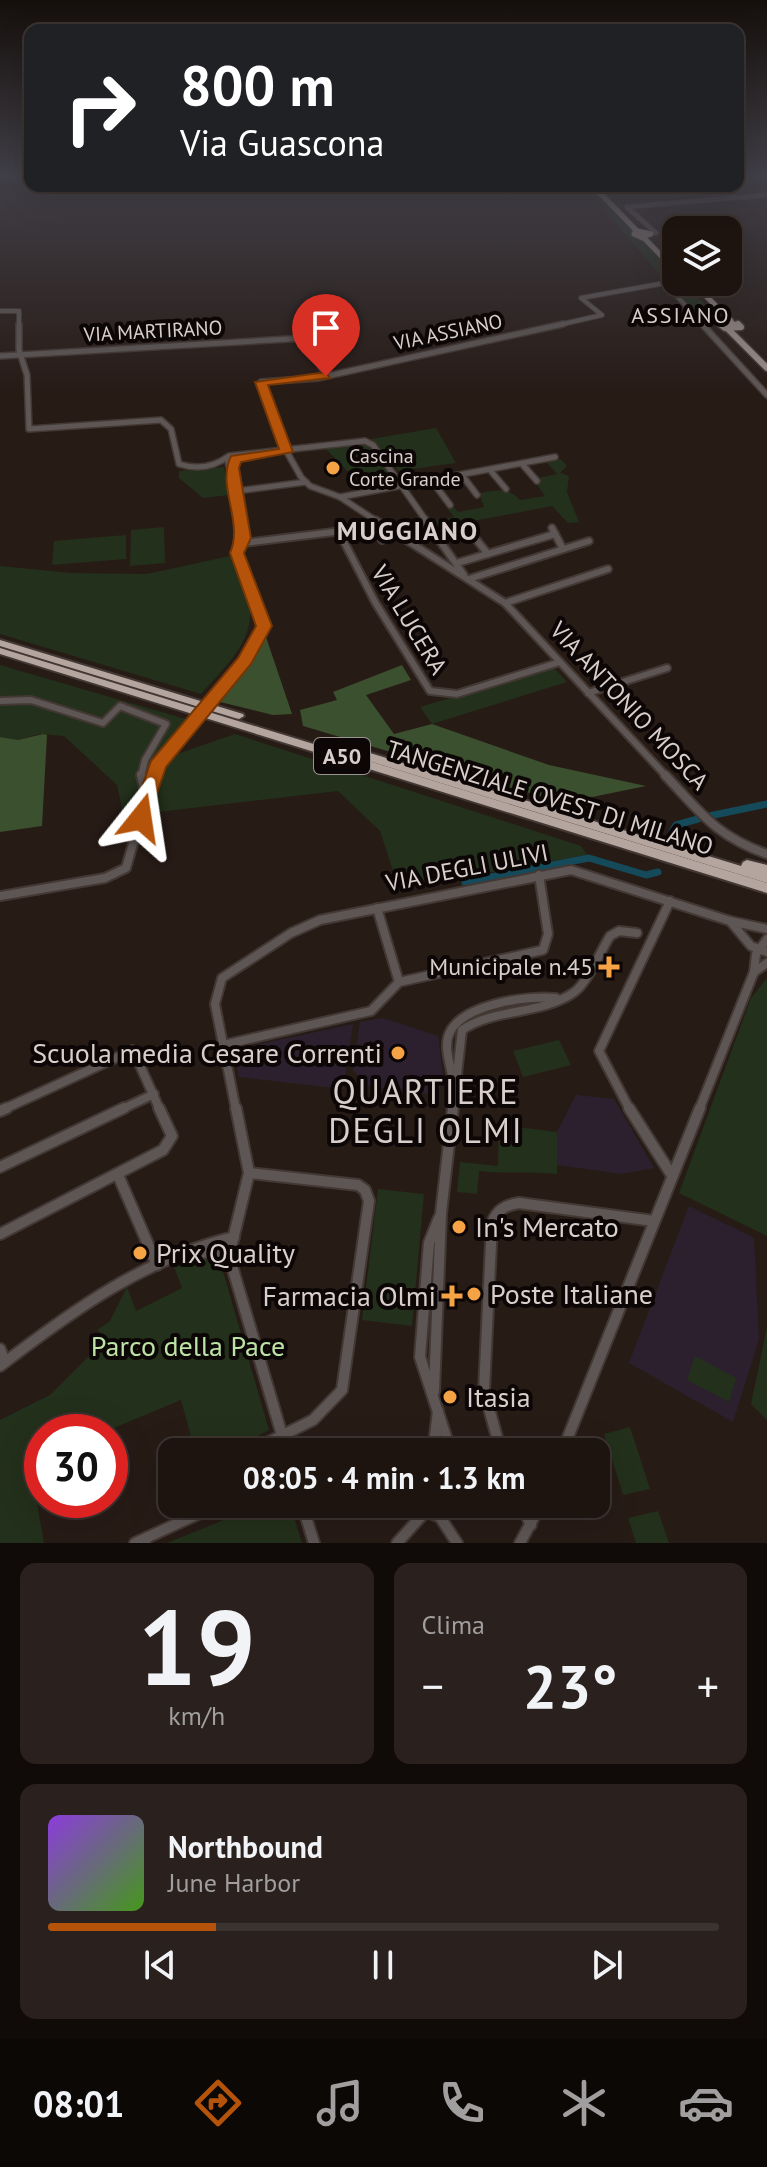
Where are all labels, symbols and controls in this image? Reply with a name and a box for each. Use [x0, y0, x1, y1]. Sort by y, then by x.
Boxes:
text: 800 m [180, 49, 335, 121]
icon: right [48, 56, 152, 160]
text: Via Guascona [180, 119, 384, 166]
map controls [662, 216, 742, 296]
button: layers [662, 216, 742, 296]
pin [292, 294, 360, 376]
district label: ASSIANO [631, 301, 731, 329]
icon: arrive [304, 306, 348, 350]
street label: VIA ASSIANO [390, 308, 505, 356]
street label: VIA MARTIRANO [82, 314, 223, 348]
place label: Cascina Corte Grande [349, 443, 461, 492]
marker: Cascina Corte Grande [324, 459, 342, 477]
district label: MUGGIANO [337, 514, 479, 547]
street label: VIA LUCERA [364, 558, 454, 680]
street label: VIA ANTONIO MOSCA [543, 614, 715, 796]
street label: TANGENZIALE OVEST DI MILANO [383, 733, 717, 862]
road number: A50 [314, 738, 370, 774]
position arrow [99, 776, 183, 860]
street label: VIA DEGLI ULIVI [382, 837, 551, 899]
place label: Municipale n.45 [429, 951, 593, 982]
marker: Municipale n.45 [600, 958, 618, 976]
place label: Scuola media Cesare Correnti [32, 1034, 382, 1071]
marker: Scuola media Cesare Correnti [389, 1044, 407, 1062]
district label: QUARTIERE DEGLI OLMI [328, 1069, 524, 1152]
place label: In's Mercato [475, 1208, 619, 1245]
marker: In's Mercato [450, 1218, 468, 1236]
place label: Prix Quality [156, 1234, 295, 1271]
marker: Prix Quality [131, 1244, 149, 1262]
place label: Poste Italiane [490, 1275, 653, 1312]
place label: Farmacia Olmi [262, 1277, 436, 1314]
marker: Poste Italiane [465, 1285, 483, 1303]
marker: Farmacia Olmi [443, 1287, 461, 1305]
park label: Parco della Pace [91, 1327, 285, 1364]
place label: Itasia [466, 1378, 531, 1415]
marker: Itasia [441, 1388, 459, 1406]
speed limit sign: 30 [24, 1414, 128, 1518]
text: 08:05 · 4 min · 1.3 km [243, 1458, 525, 1497]
text: 19 [138, 1579, 256, 1714]
text: Clima [422, 1608, 485, 1641]
text: 23° [523, 1647, 617, 1725]
text: − [422, 1657, 444, 1714]
text: + [697, 1657, 719, 1714]
text: km/h [168, 1699, 225, 1732]
text: Northbound [168, 1827, 323, 1866]
text: June Harbor [168, 1866, 300, 1899]
icon: previous [138, 1943, 182, 1987]
icon: pause [361, 1943, 405, 1987]
icon: next [585, 1943, 629, 1987]
icon: directions [190, 2075, 246, 2131]
icon: music [312, 2075, 368, 2131]
icon: phone [434, 2075, 490, 2131]
icon: climate [556, 2075, 612, 2131]
icon: car [678, 2075, 734, 2131]
text: 08:01 [33, 2080, 124, 2127]

